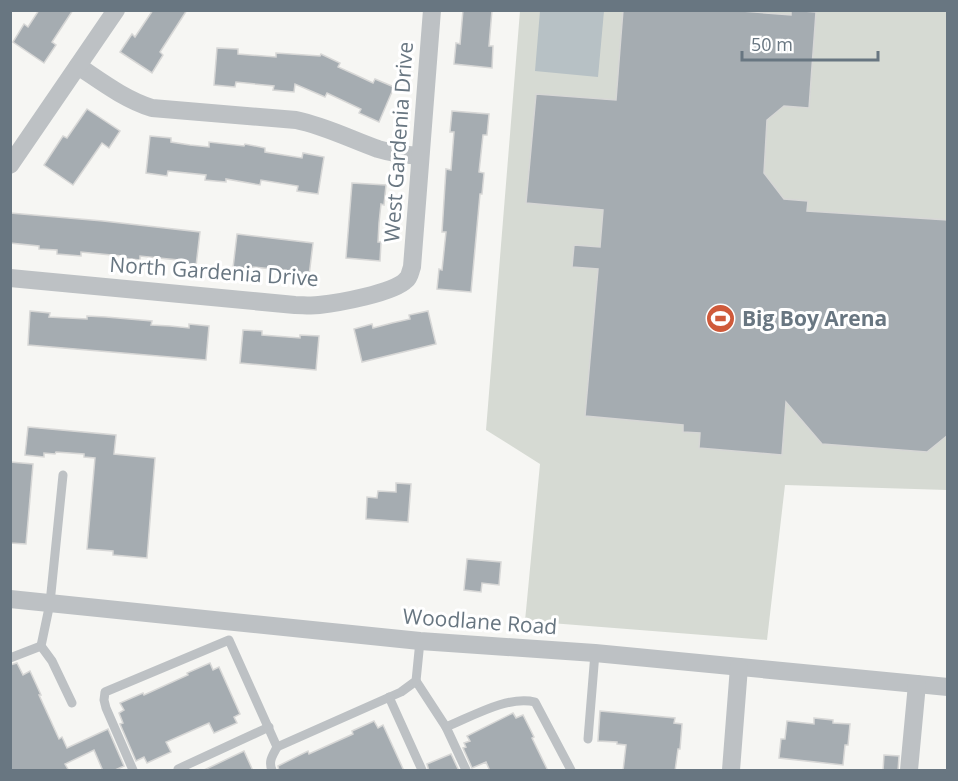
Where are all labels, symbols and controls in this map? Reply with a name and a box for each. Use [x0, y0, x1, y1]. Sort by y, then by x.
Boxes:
scale bar [742, 24, 878, 62]
text: 50 m [751, 32, 793, 56]
street label: West Gardenia Drive [377, 41, 419, 243]
street label: North Gardenia Drive [108, 250, 320, 292]
sports icon: Big Boy Arena [705, 303, 737, 335]
place label: Big Boy Arena [742, 304, 887, 332]
street label: Woodlane Road [402, 602, 558, 640]

